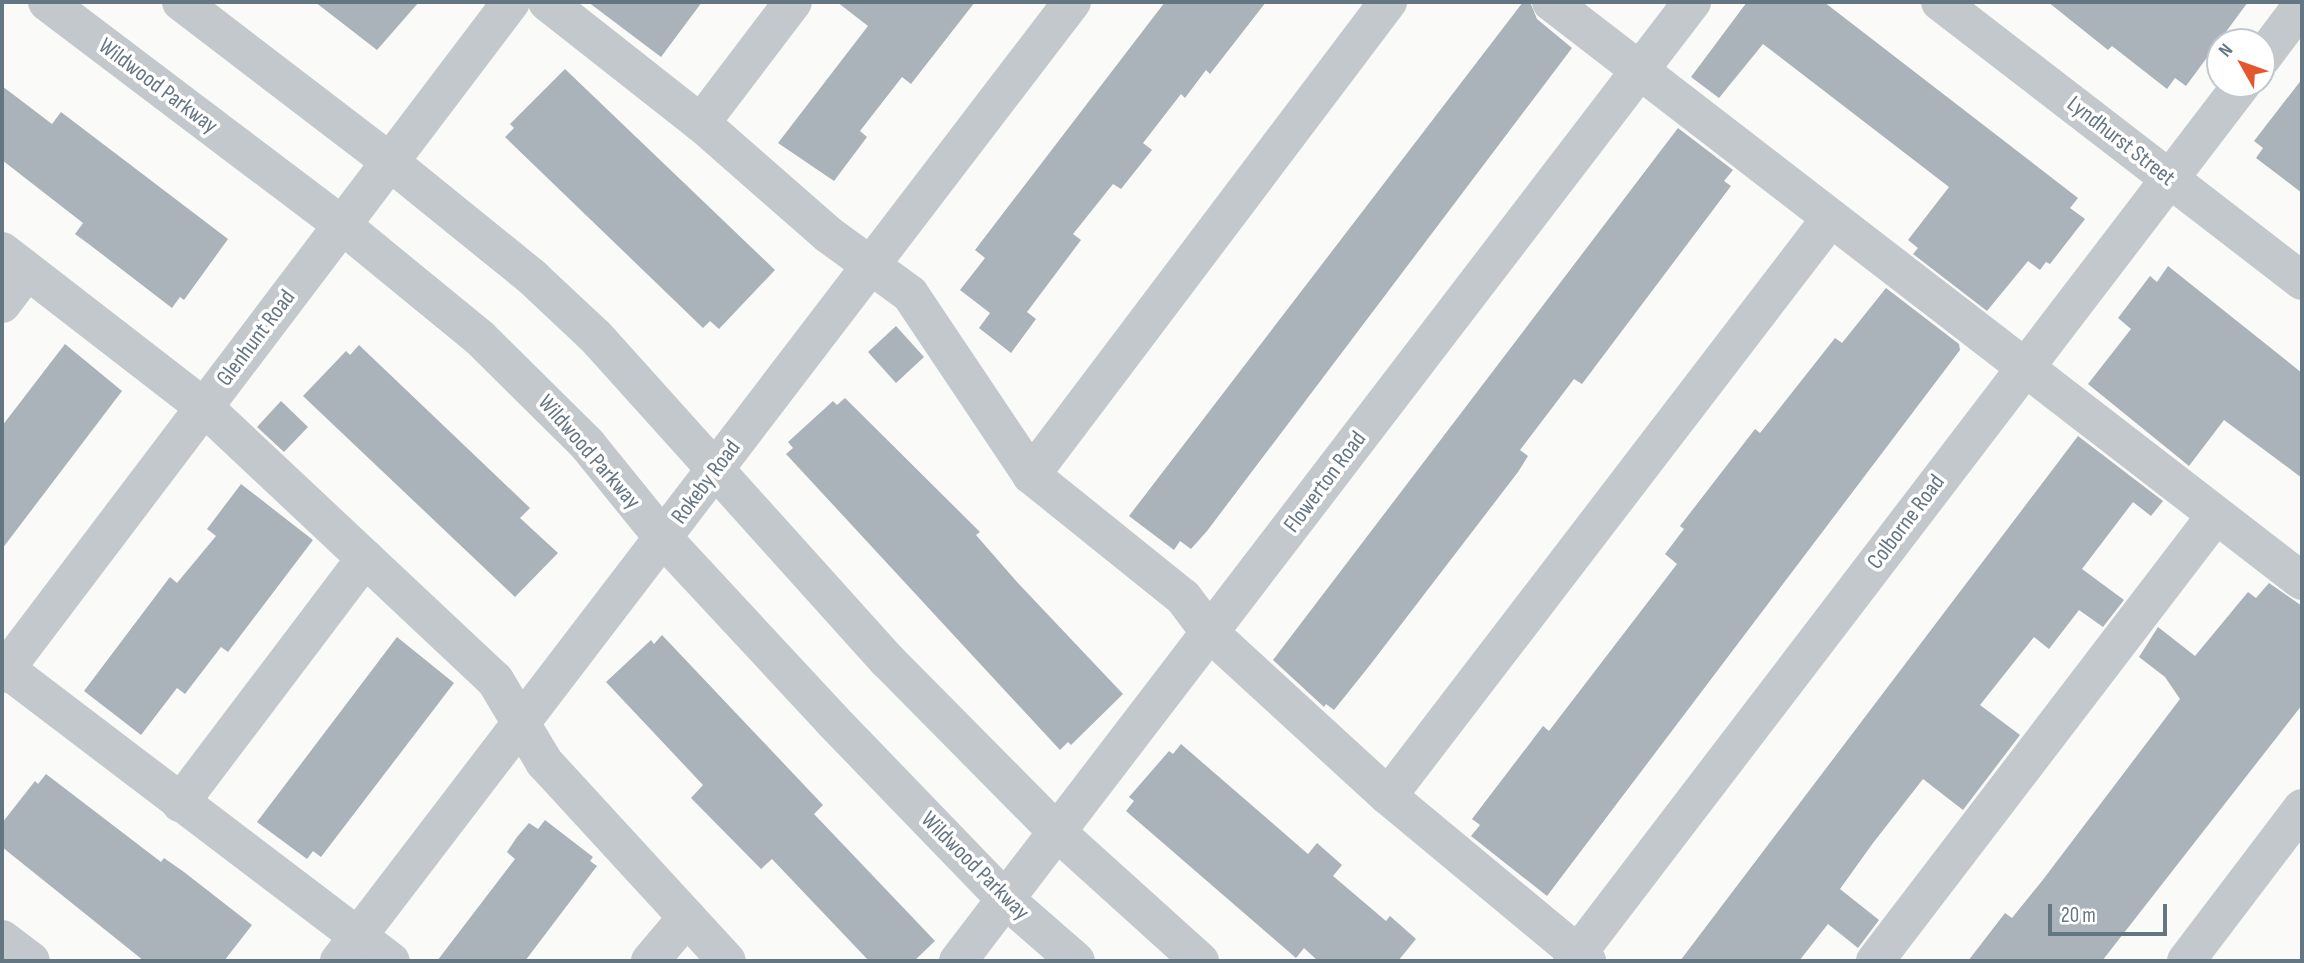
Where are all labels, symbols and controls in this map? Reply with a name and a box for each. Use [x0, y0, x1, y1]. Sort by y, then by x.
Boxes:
north arrow [2206, 28, 2276, 98]
street label: Wildwood Parkway [93, 32, 223, 140]
text: N [2214, 39, 2238, 62]
street label: Lyndhurst Street [2061, 90, 2181, 192]
street label: Glenhunt Road [211, 284, 301, 392]
street label: Wildwood Parkway [532, 389, 646, 515]
street label: Flowerton Road [1278, 426, 1372, 538]
street label: Rokeby Road [666, 435, 746, 529]
street label: Colborne Road [1861, 469, 1951, 575]
street label: Wildwood Parkway [915, 806, 1035, 926]
scale bar [2052, 890, 2171, 934]
text: 20 m [2061, 903, 2096, 928]

